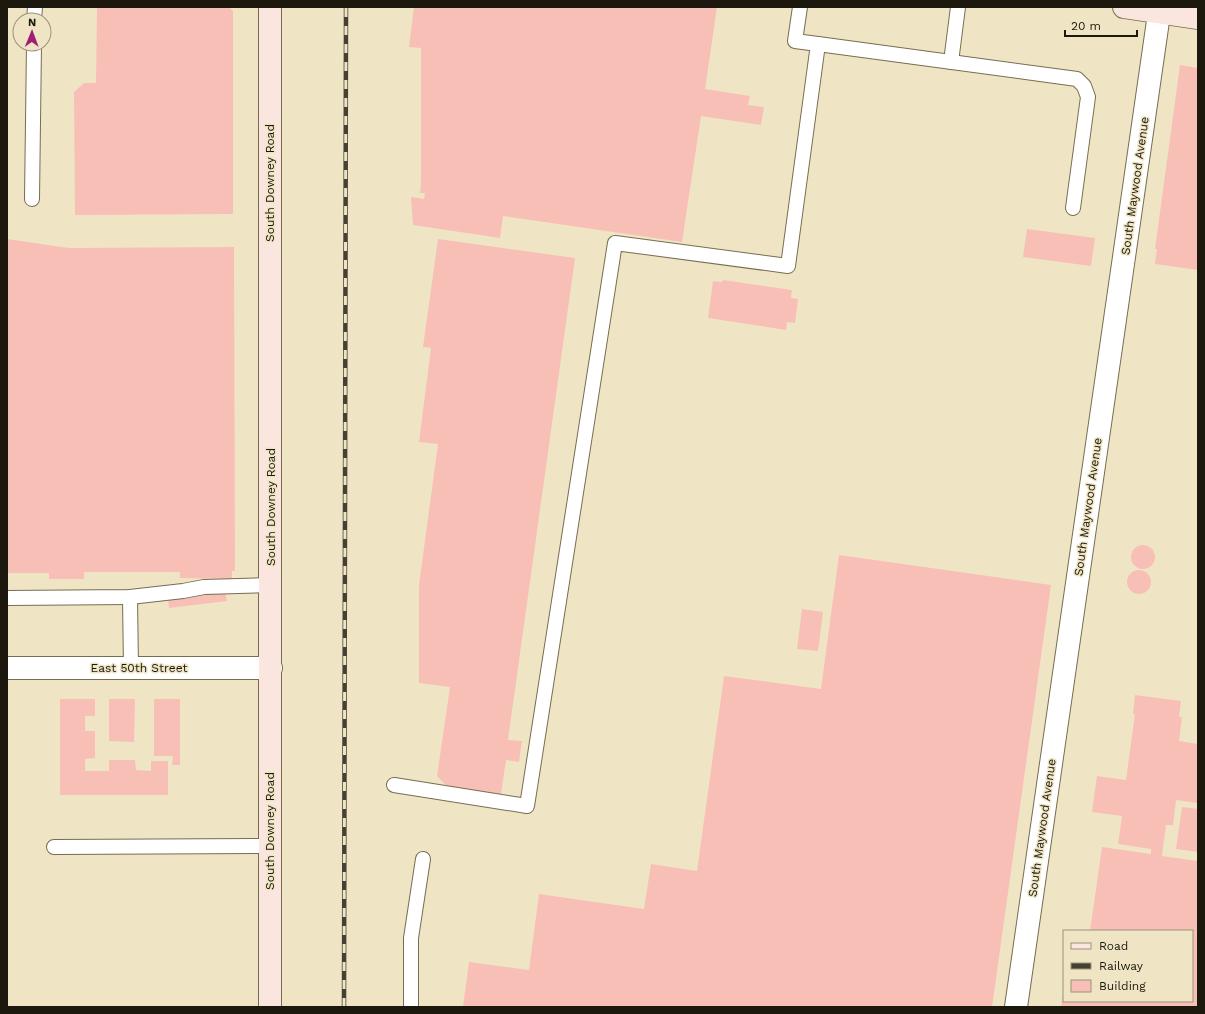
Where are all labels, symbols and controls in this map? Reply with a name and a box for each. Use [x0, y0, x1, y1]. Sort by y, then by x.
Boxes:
north arrow [12, 12, 52, 52]
scale bar [1065, 12, 1137, 38]
text: N [28, 16, 36, 29]
text: 20 m [1071, 19, 1101, 33]
street label: South Maywood Avenue [1118, 116, 1152, 256]
street label: South Downey Road [263, 124, 277, 242]
street label: South Maywood Avenue [1071, 437, 1105, 577]
street label: South Downey Road [264, 448, 278, 566]
street label: East 50th Street [90, 661, 188, 675]
street label: South Maywood Avenue [1025, 758, 1059, 898]
street label: South Downey Road [263, 772, 277, 890]
legend [1063, 930, 1193, 1002]
text: Road [1099, 939, 1128, 953]
text: Railway [1099, 959, 1144, 973]
text: Building [1099, 979, 1146, 993]

